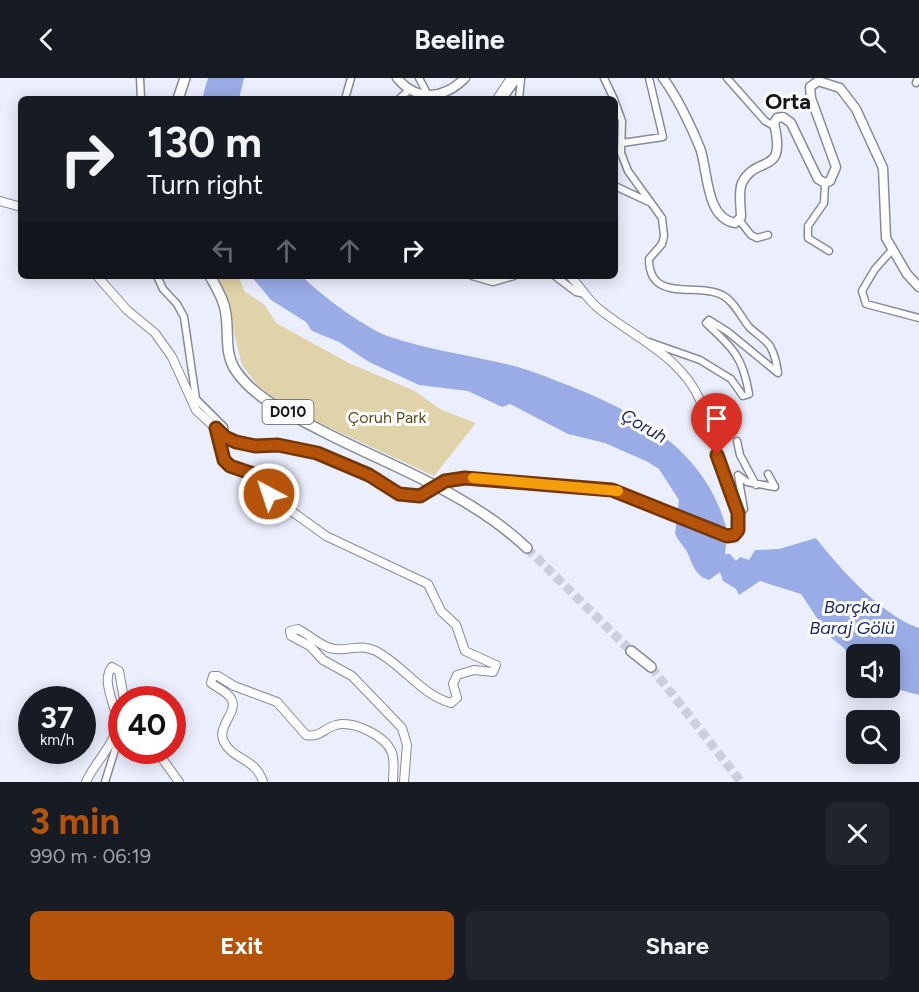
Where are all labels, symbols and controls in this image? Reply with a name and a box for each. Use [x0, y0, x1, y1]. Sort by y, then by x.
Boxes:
icon: back [30, 23, 63, 56]
text: Beeline [414, 23, 505, 56]
icon: search [856, 23, 889, 56]
district label: Orta [765, 88, 811, 115]
text: 130 m [147, 117, 262, 168]
icon: right [48, 120, 126, 198]
text: Turn right [147, 168, 263, 201]
icon: left [207, 234, 240, 267]
icon: ahead [270, 234, 303, 267]
icon: ahead [333, 234, 366, 267]
icon: right [396, 234, 429, 267]
pin [691, 393, 742, 455]
road number: D010 [262, 400, 314, 424]
icon: arrive [700, 402, 733, 435]
water label: Çoruh [617, 404, 671, 448]
park label: Çoruh Park [348, 408, 426, 427]
position arrow [237, 462, 301, 526]
water label: Borçka Baraj Gölü [809, 596, 895, 639]
map controls [846, 644, 900, 764]
button: sound [846, 644, 900, 698]
speed limit sign: 40 [108, 686, 186, 764]
text: 37 [40, 699, 74, 736]
button: search [846, 710, 900, 764]
text: km/h [40, 731, 74, 749]
text: 3 min [30, 800, 120, 843]
button: close [826, 802, 889, 865]
text: 990 m · 06:19 [30, 844, 151, 868]
button: Exit [30, 911, 454, 980]
button: Share [466, 911, 889, 980]

